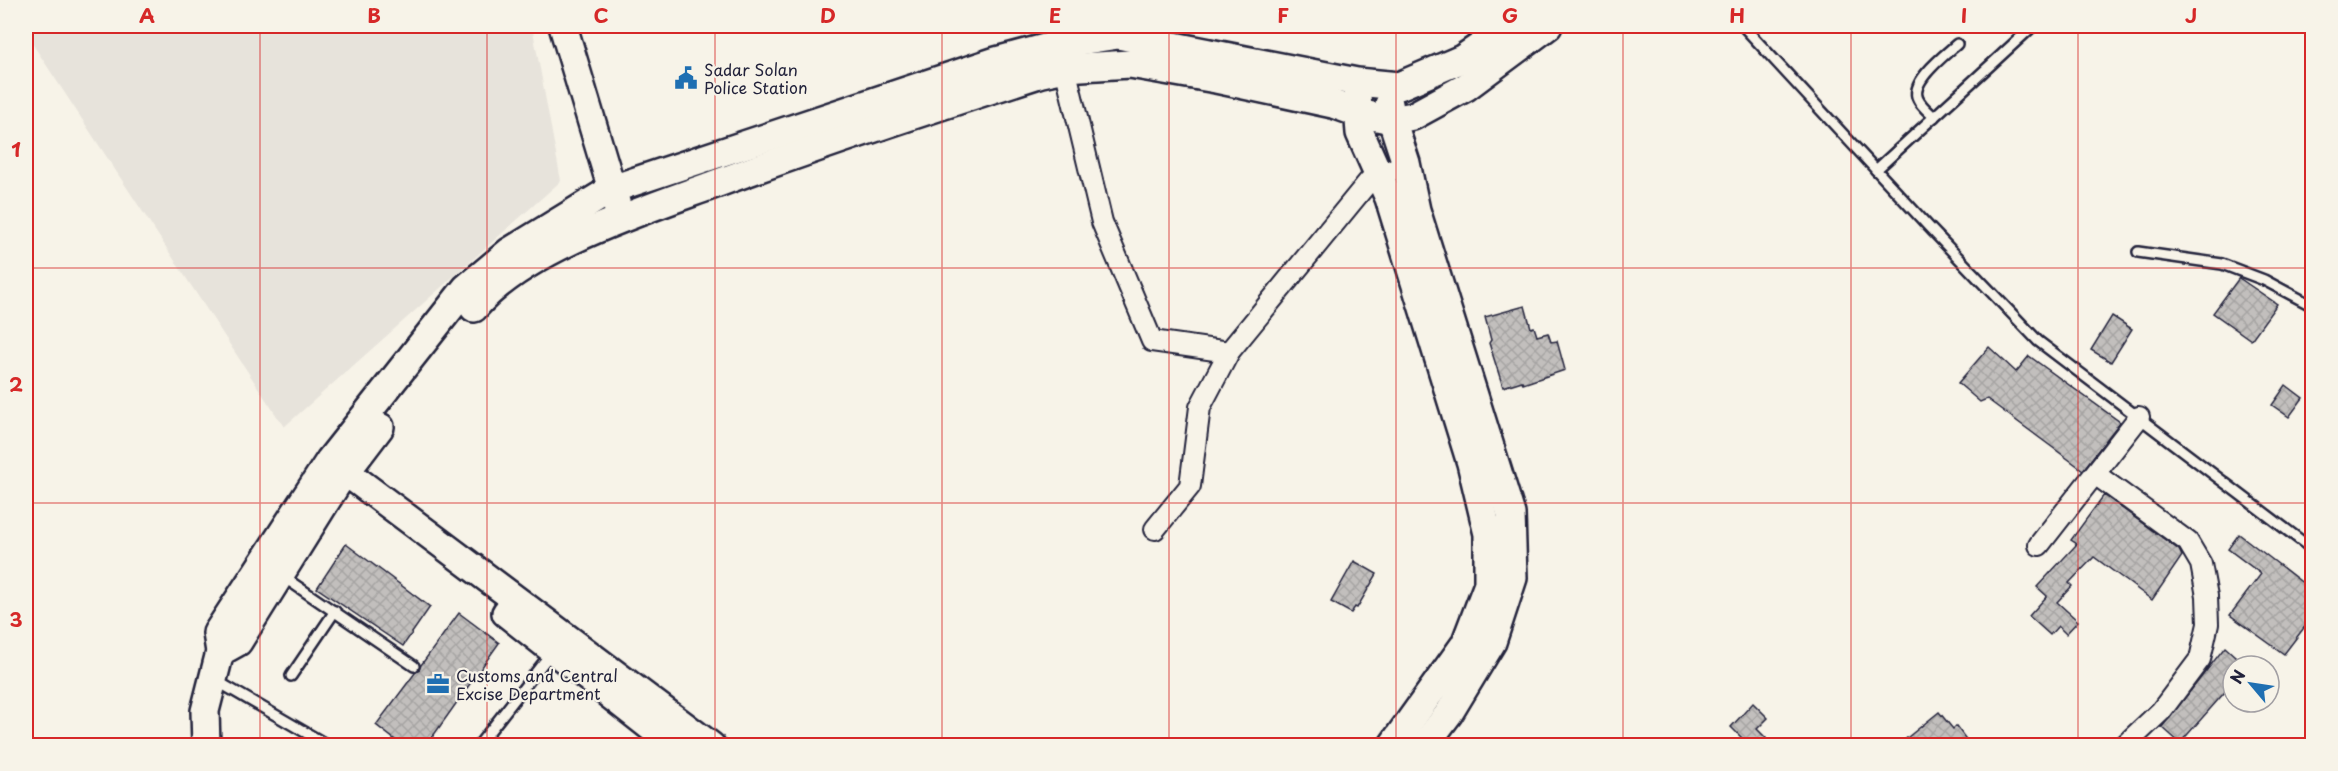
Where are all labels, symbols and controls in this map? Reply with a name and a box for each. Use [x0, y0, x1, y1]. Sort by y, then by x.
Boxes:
text: A [139, 0, 155, 30]
text: B [367, 0, 381, 30]
text: C [593, 0, 609, 30]
text: D [820, 0, 836, 30]
text: E [1049, 0, 1061, 30]
text: F [1277, 0, 1289, 30]
text: G [1502, 0, 1518, 30]
text: H [1729, 0, 1745, 30]
text: I [1961, 0, 1967, 30]
text: J [2185, 0, 2197, 30]
place label: Sadar Solan Police Station [704, 57, 808, 99]
public building icon: Sadar Solan Police Station [673, 65, 699, 91]
text: 1 [11, 134, 21, 164]
text: 2 [9, 369, 23, 399]
text: 3 [9, 604, 23, 634]
north arrow [2221, 654, 2281, 714]
place label: Customs and Central Excise Department [456, 663, 618, 705]
text: N [2223, 665, 2251, 688]
office icon: Customs and Central Excise Department [425, 671, 451, 697]

